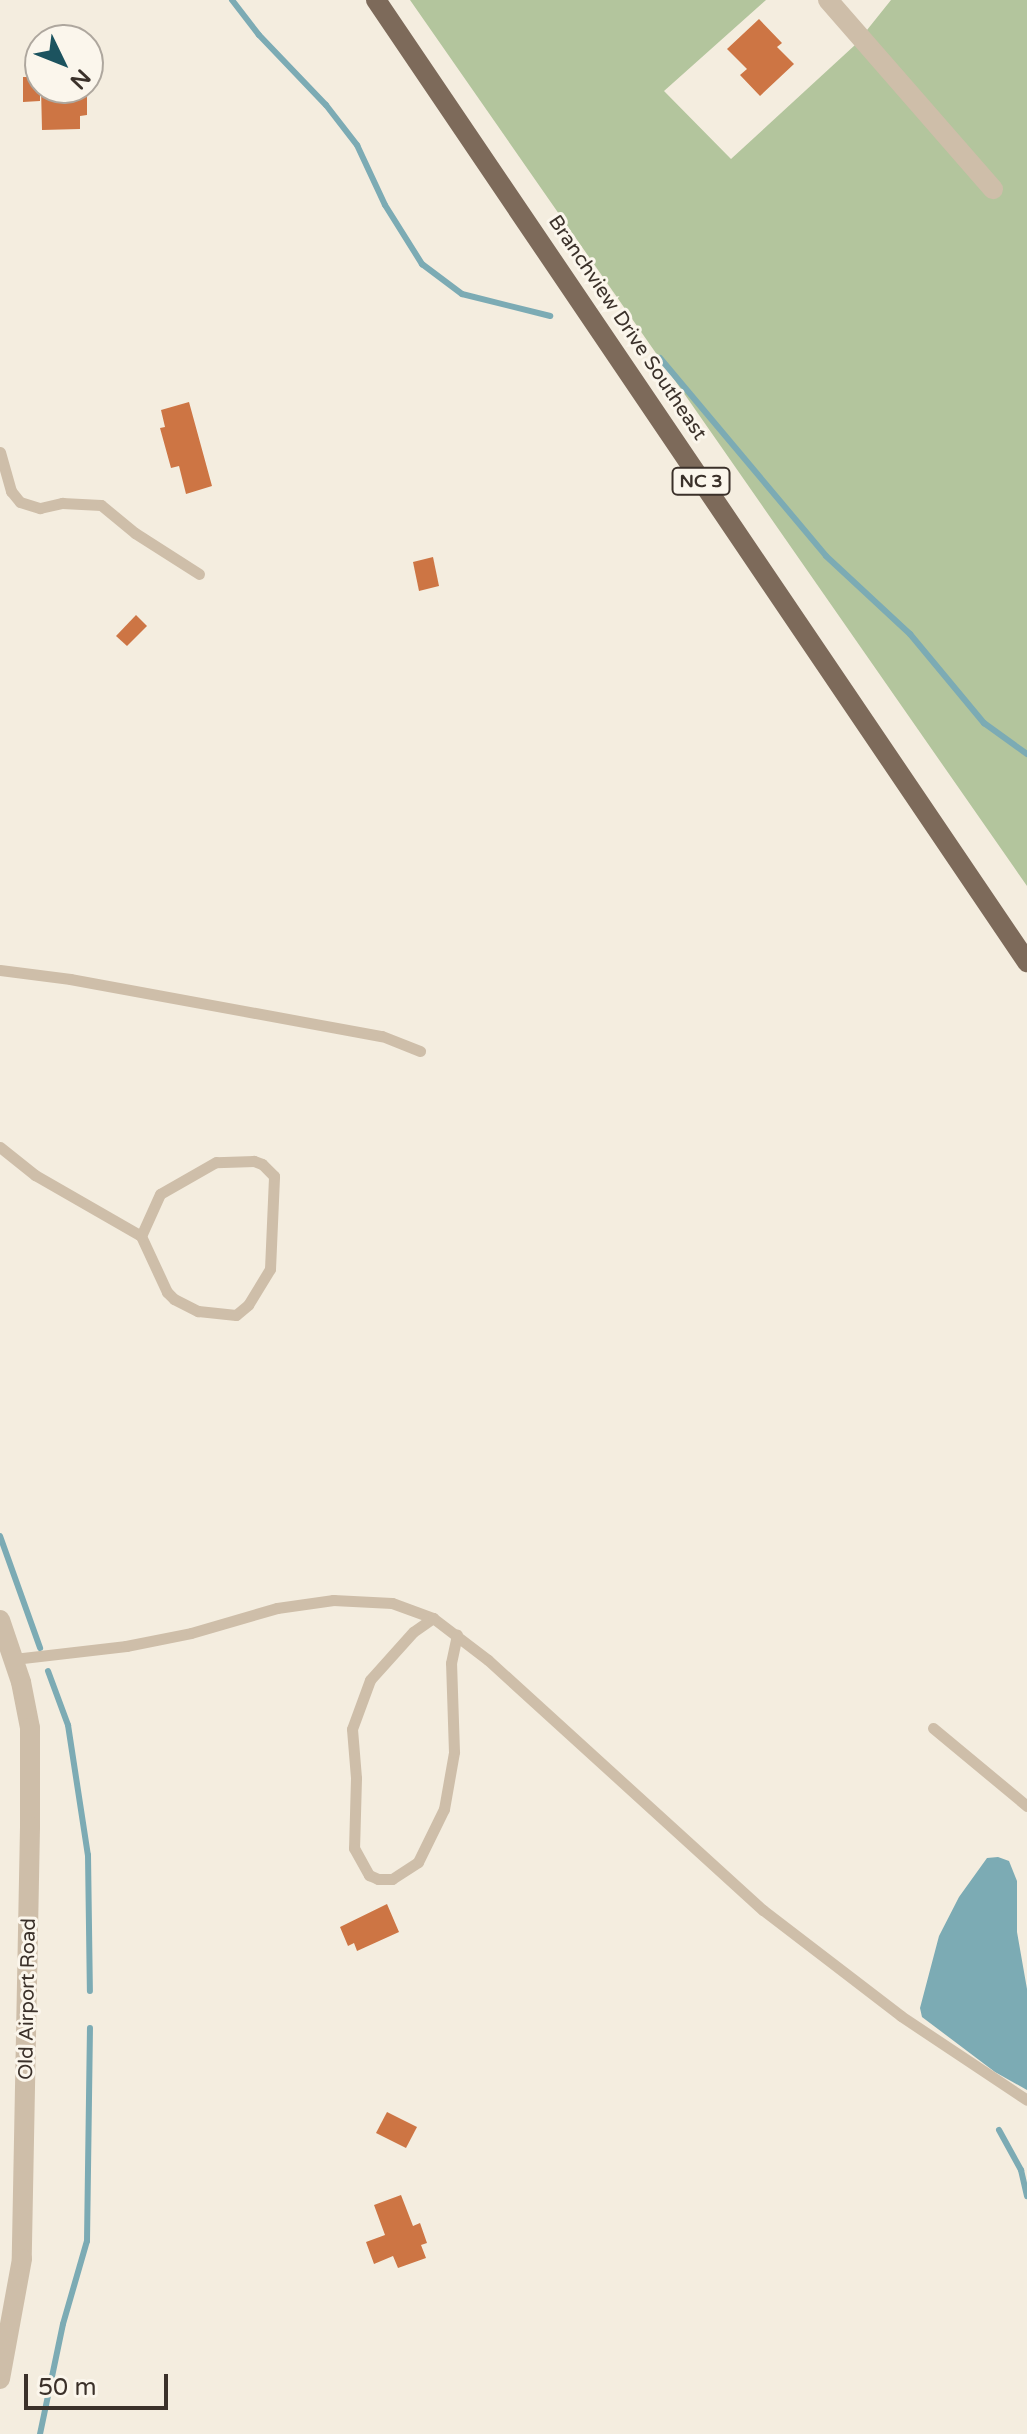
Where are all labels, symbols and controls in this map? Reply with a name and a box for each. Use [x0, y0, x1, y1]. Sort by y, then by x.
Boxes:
north arrow [24, 24, 104, 104]
text: N [65, 64, 96, 94]
street label: Branchview Drive Southeast [543, 211, 711, 445]
road number: NC 3 [671, 467, 731, 495]
street label: Old Airport Road [15, 1918, 41, 2080]
scale bar [28, 2358, 172, 2408]
text: 50 m [38, 2373, 96, 2402]

